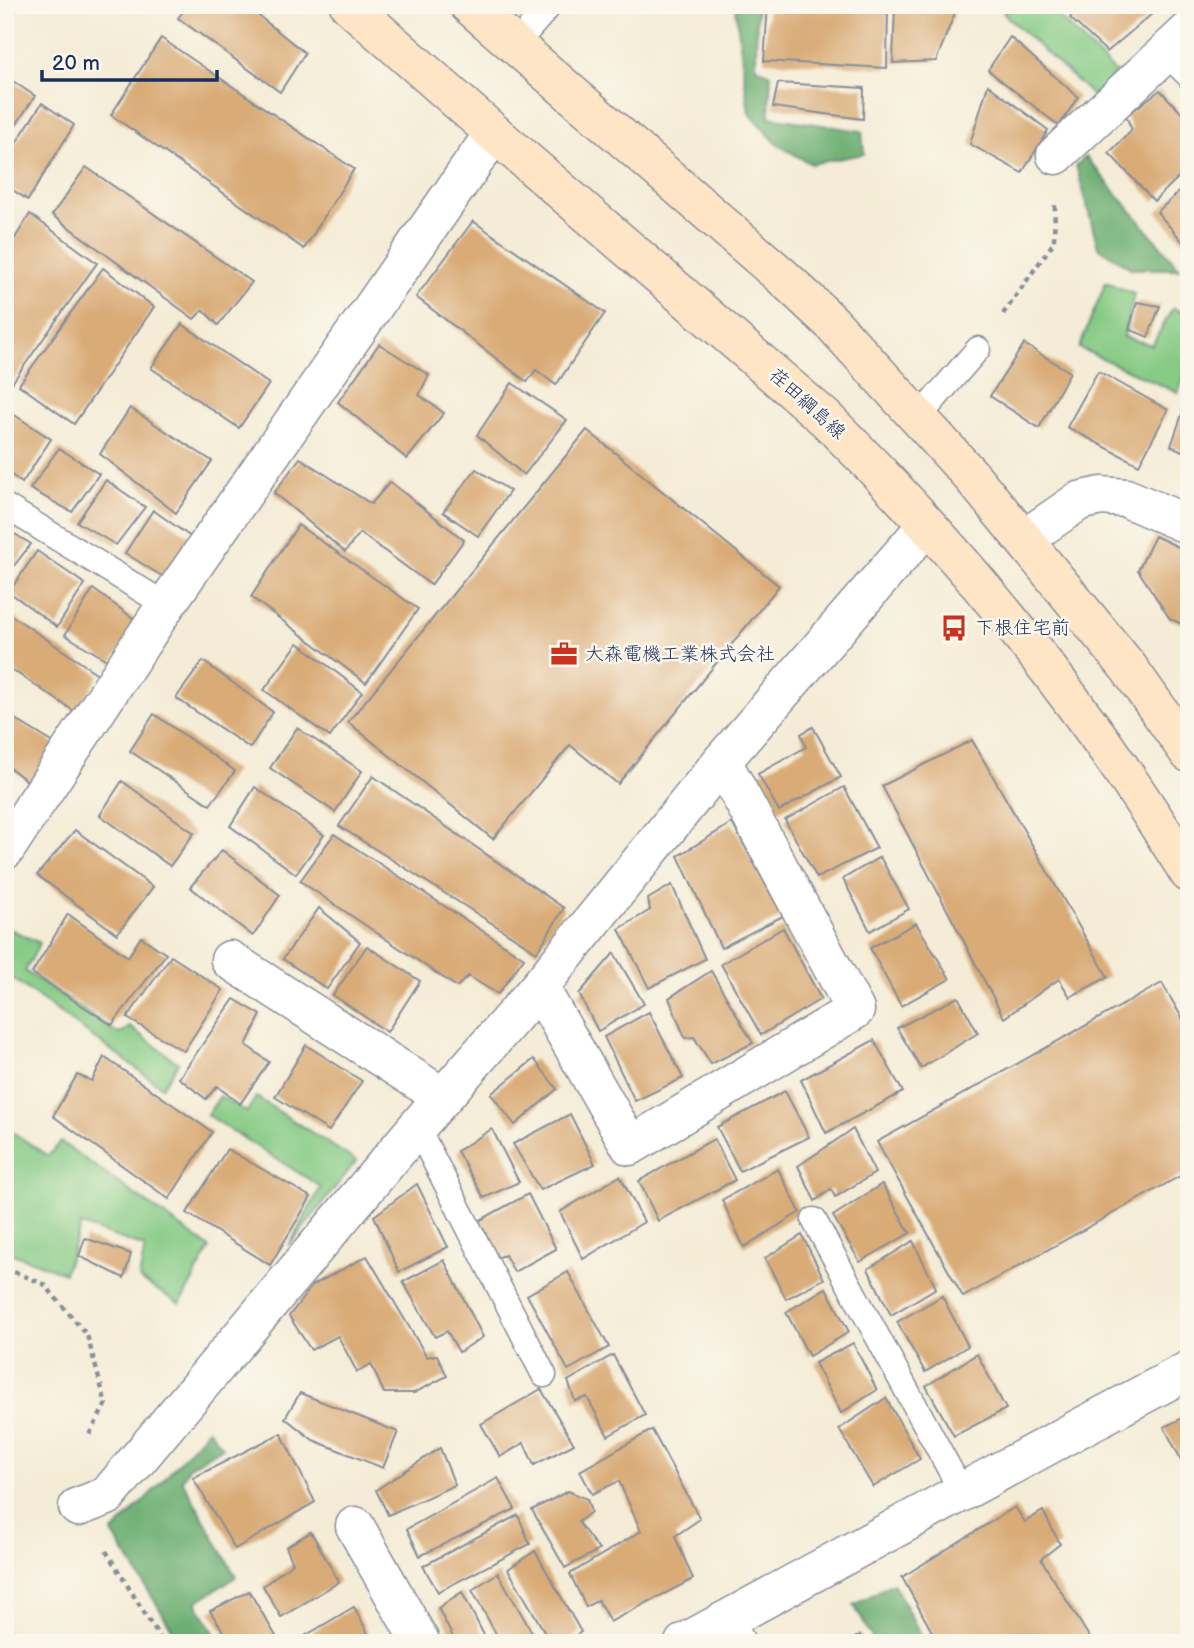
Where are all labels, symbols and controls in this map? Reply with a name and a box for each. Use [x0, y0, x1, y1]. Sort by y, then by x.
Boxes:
scale bar [42, 38, 217, 82]
text: 20 m [52, 51, 100, 76]
street label: 荏田綱島線 [764, 364, 850, 444]
bus stop icon: 下根住宅前 [939, 613, 969, 643]
place label: 下根住宅前 [975, 617, 1070, 640]
office icon: 大森電機工業株式会社 [549, 639, 579, 669]
place label: 大森電機工業株式会社 [585, 643, 775, 666]

